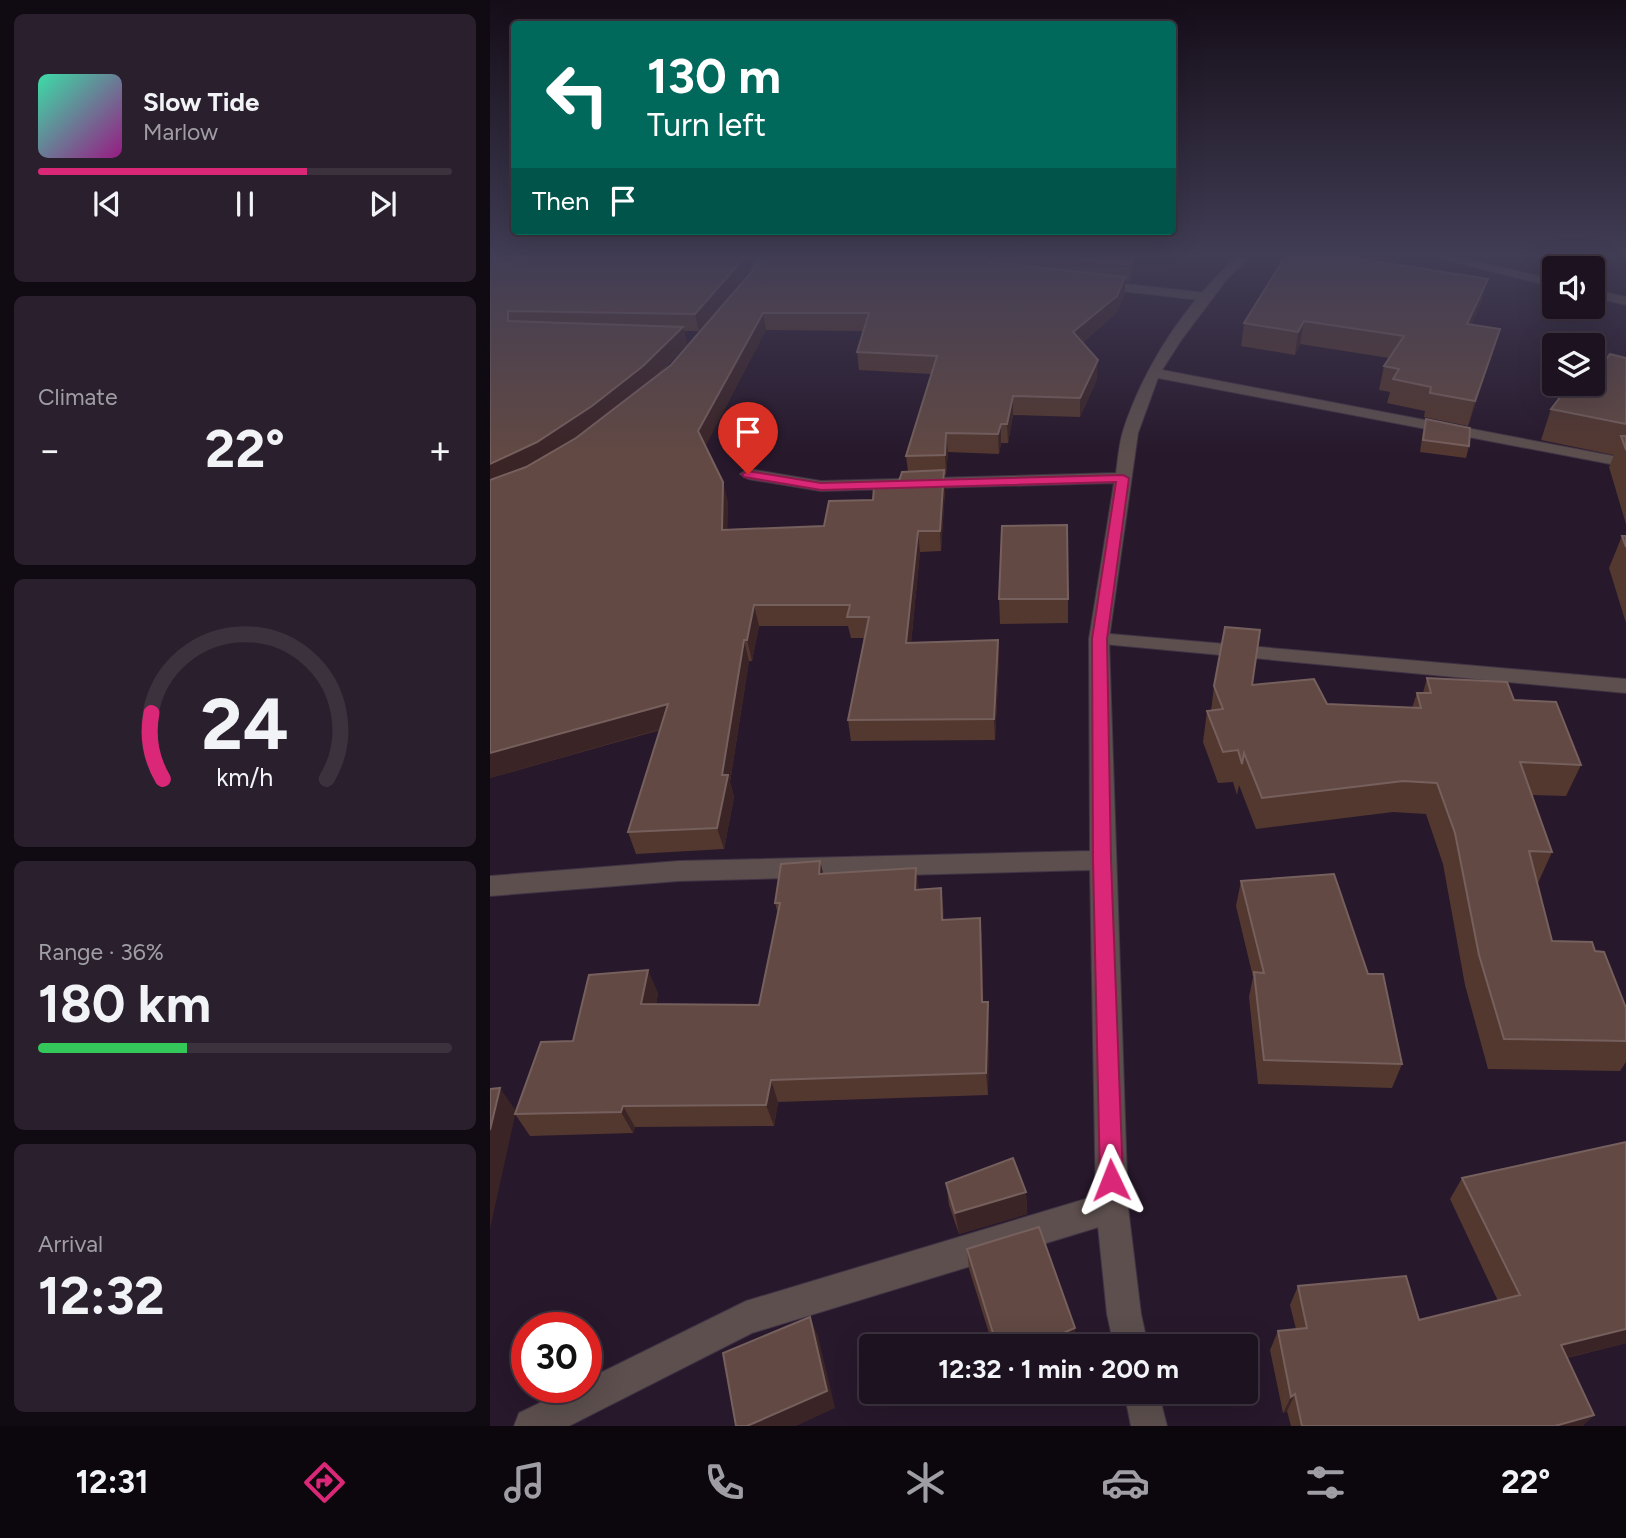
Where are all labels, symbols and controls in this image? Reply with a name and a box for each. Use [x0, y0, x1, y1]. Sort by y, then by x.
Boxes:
text: 130 m [647, 46, 781, 105]
icon: left [532, 49, 623, 140]
text: Slow Tide [143, 86, 259, 118]
text: Turn left [647, 106, 766, 144]
text: Marlow [143, 118, 218, 146]
icon: arrive [604, 182, 642, 220]
icon: previous [88, 185, 126, 223]
icon: pause [226, 185, 264, 223]
icon: next [364, 185, 402, 223]
text: Then [532, 185, 590, 217]
map controls [1542, 256, 1605, 396]
button: sound [1542, 256, 1605, 319]
button: layers [1542, 333, 1605, 396]
text: Climate [38, 383, 117, 411]
pin [718, 402, 778, 474]
icon: arrive [729, 413, 767, 451]
text: 22° [205, 418, 285, 480]
text: − [38, 427, 62, 473]
text: + [428, 427, 452, 473]
text: 24 [201, 680, 289, 767]
text: km/h [216, 762, 274, 792]
text: Range · 36% [38, 938, 164, 966]
text: 180 km [38, 973, 211, 1035]
position arrow [1074, 1143, 1148, 1217]
text: Arrival [38, 1230, 103, 1258]
text: 12:32 [38, 1265, 165, 1327]
speed limit sign: 30 [511, 1312, 602, 1403]
text: 12:32 · 1 min · 200 m [938, 1353, 1179, 1385]
icon: directions [300, 1458, 349, 1507]
icon: music [500, 1458, 549, 1507]
icon: phone [700, 1458, 749, 1507]
icon: climate [901, 1458, 950, 1507]
icon: car [1101, 1458, 1150, 1507]
icon: filters [1301, 1458, 1350, 1507]
text: 12:31 [76, 1463, 149, 1501]
text: 22° [1501, 1463, 1550, 1501]

